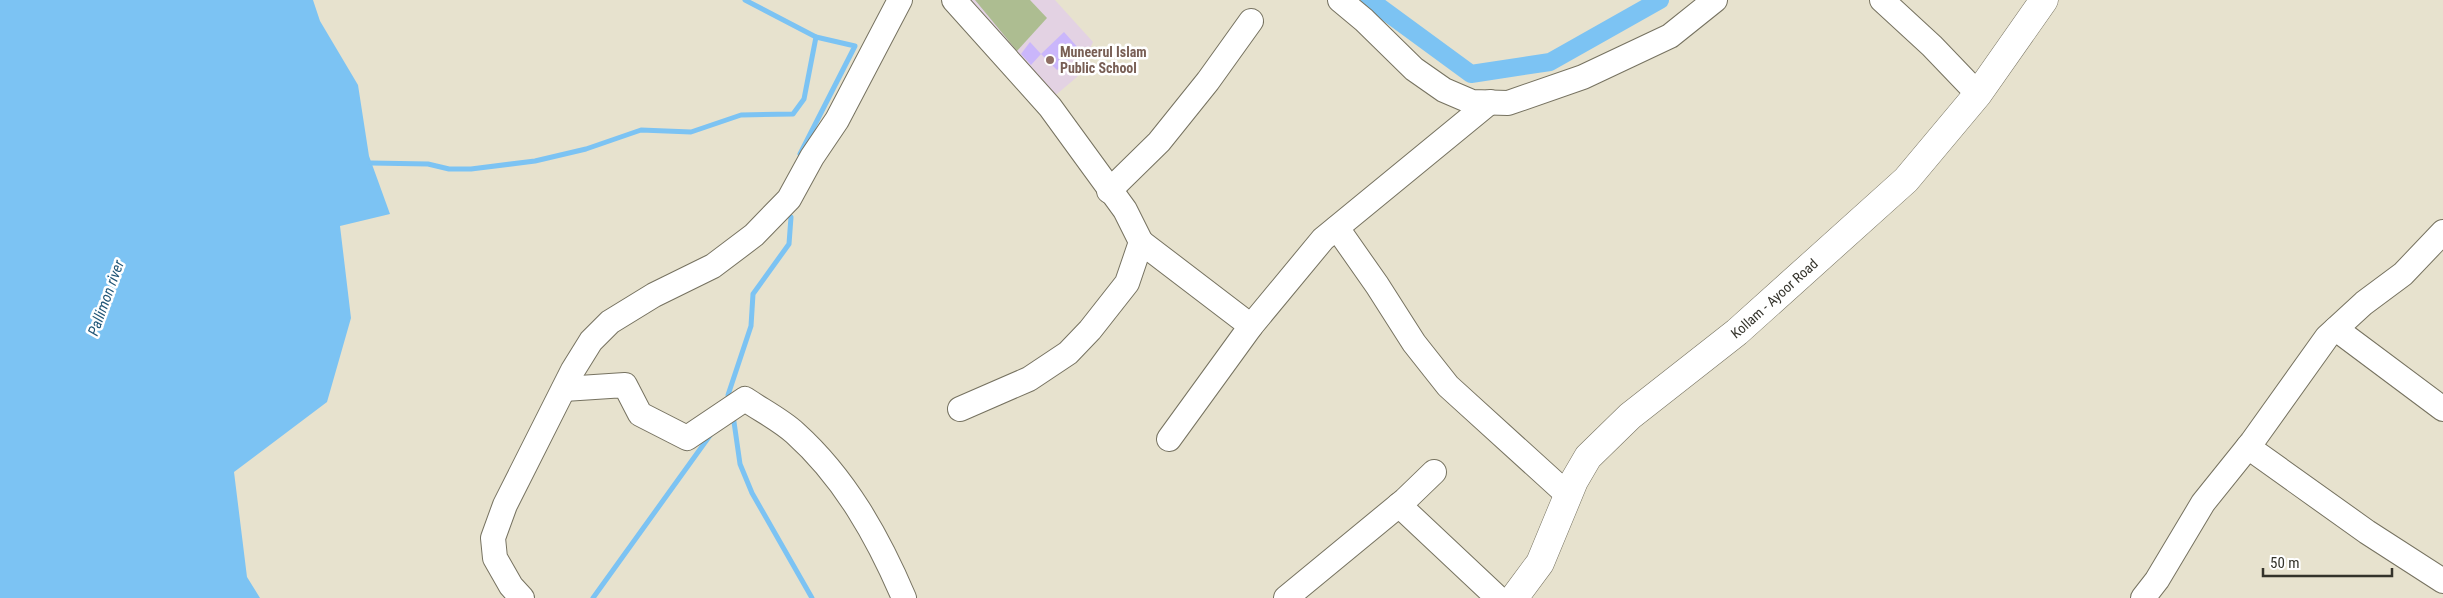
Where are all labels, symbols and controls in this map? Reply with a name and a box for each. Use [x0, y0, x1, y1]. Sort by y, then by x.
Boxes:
place label: Muneerul Islam Public School [1060, 44, 1147, 76]
marker: Muneerul Islam Public School [1044, 54, 1056, 66]
street label: Kollam - Ayoor Road [1728, 255, 1821, 342]
water label: Pallimon river [84, 257, 128, 338]
scale bar [2263, 546, 2392, 578]
text: 50 m [2270, 554, 2300, 572]

